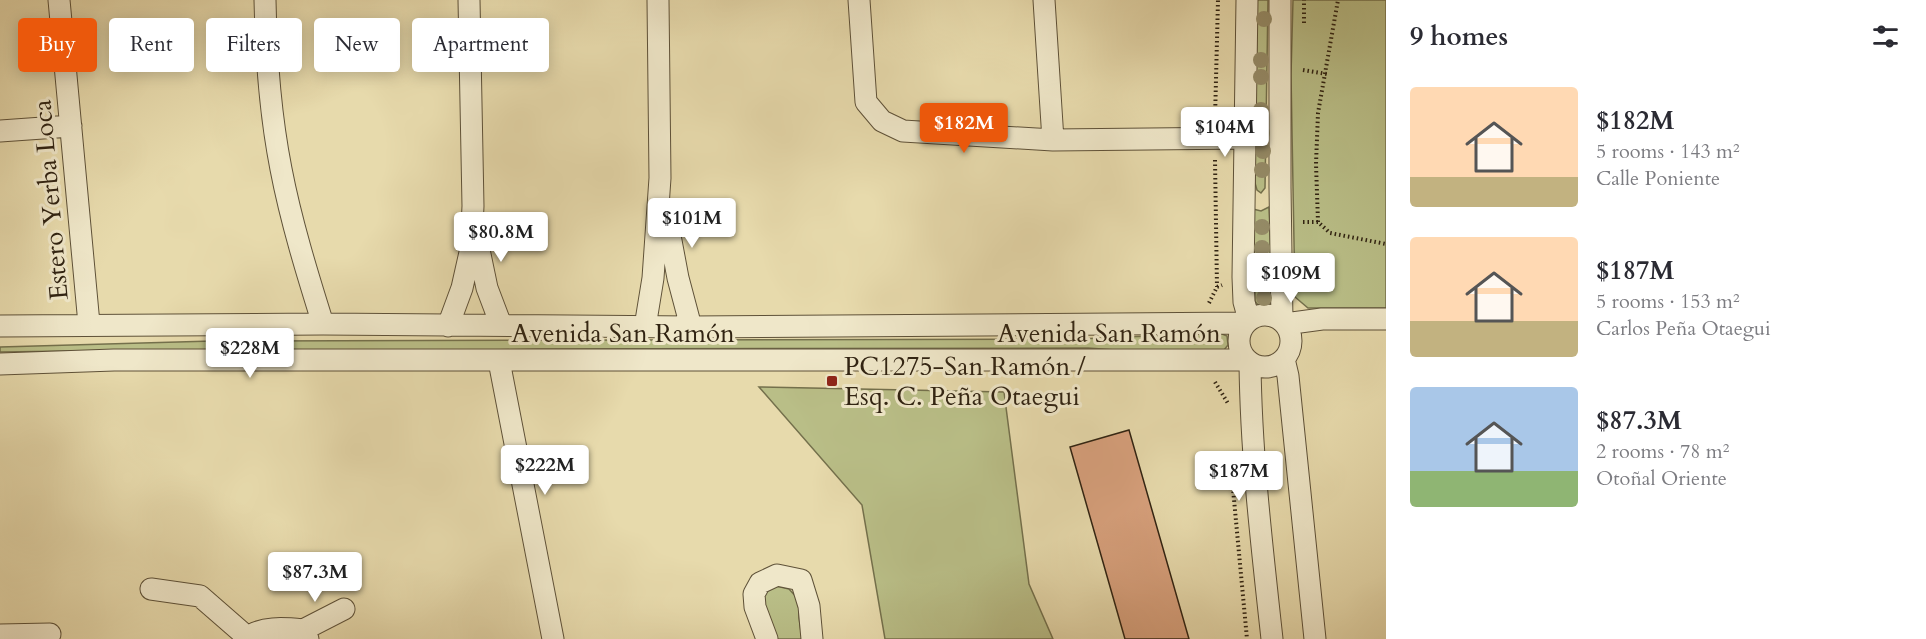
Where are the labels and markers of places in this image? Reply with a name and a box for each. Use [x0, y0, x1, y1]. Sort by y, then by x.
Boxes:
pin: $182M [922, 103, 1006, 154]
pin: $104M [1183, 107, 1267, 158]
pin: $101M [650, 198, 734, 249]
pin: $80.8M [452, 212, 550, 263]
pin: $109M [1249, 253, 1333, 304]
pin: $228M [208, 328, 292, 379]
place label: PC1275-San Ramón / Esq. C. Peña Otaegui [844, 349, 1086, 414]
marker: PC1275-San Ramón / Esq. C. Peña Otaegui [825, 374, 839, 388]
pin: $222M [503, 445, 587, 496]
pin: $187M [1197, 451, 1281, 502]
pin: $87.3M [266, 552, 364, 603]

